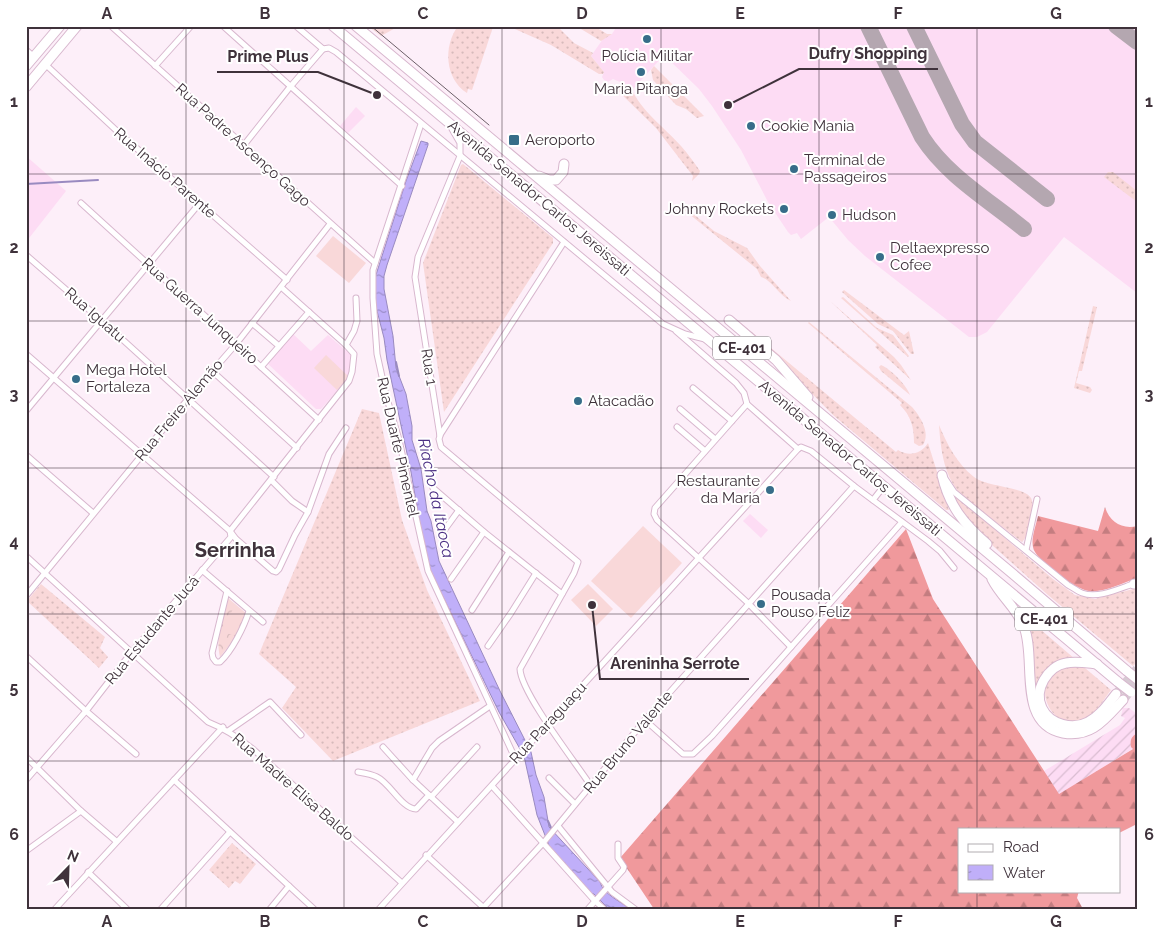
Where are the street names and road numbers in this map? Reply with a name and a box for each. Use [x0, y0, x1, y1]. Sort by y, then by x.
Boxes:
street label: Rua Padre Ascenço Gago [172, 80, 314, 210]
street label: Avenida Senador Carlos Jereissati [444, 116, 634, 280]
street label: Rua Inácio Parente [110, 124, 220, 222]
street label: Rua Guerra Junqueiro [138, 254, 262, 368]
street label: Rua Iguatu [61, 284, 129, 346]
road number: CE-401 [713, 336, 771, 359]
street label: Rua 1 [417, 347, 441, 387]
street label: Rua Freire Alemão [131, 356, 227, 464]
street label: Rua Duarte Pimentel [373, 375, 423, 520]
street label: Avenida Senador Carlos Jereissati [755, 376, 945, 540]
street label: Rua Estudante Jucá [101, 572, 203, 688]
road number: CE-401 [1015, 608, 1073, 630]
street label: Rua Paraguaçu [506, 678, 590, 768]
street label: Rua Bruno Valente [580, 687, 676, 797]
street label: Rua Madre Elisa Baldo [229, 729, 357, 845]

